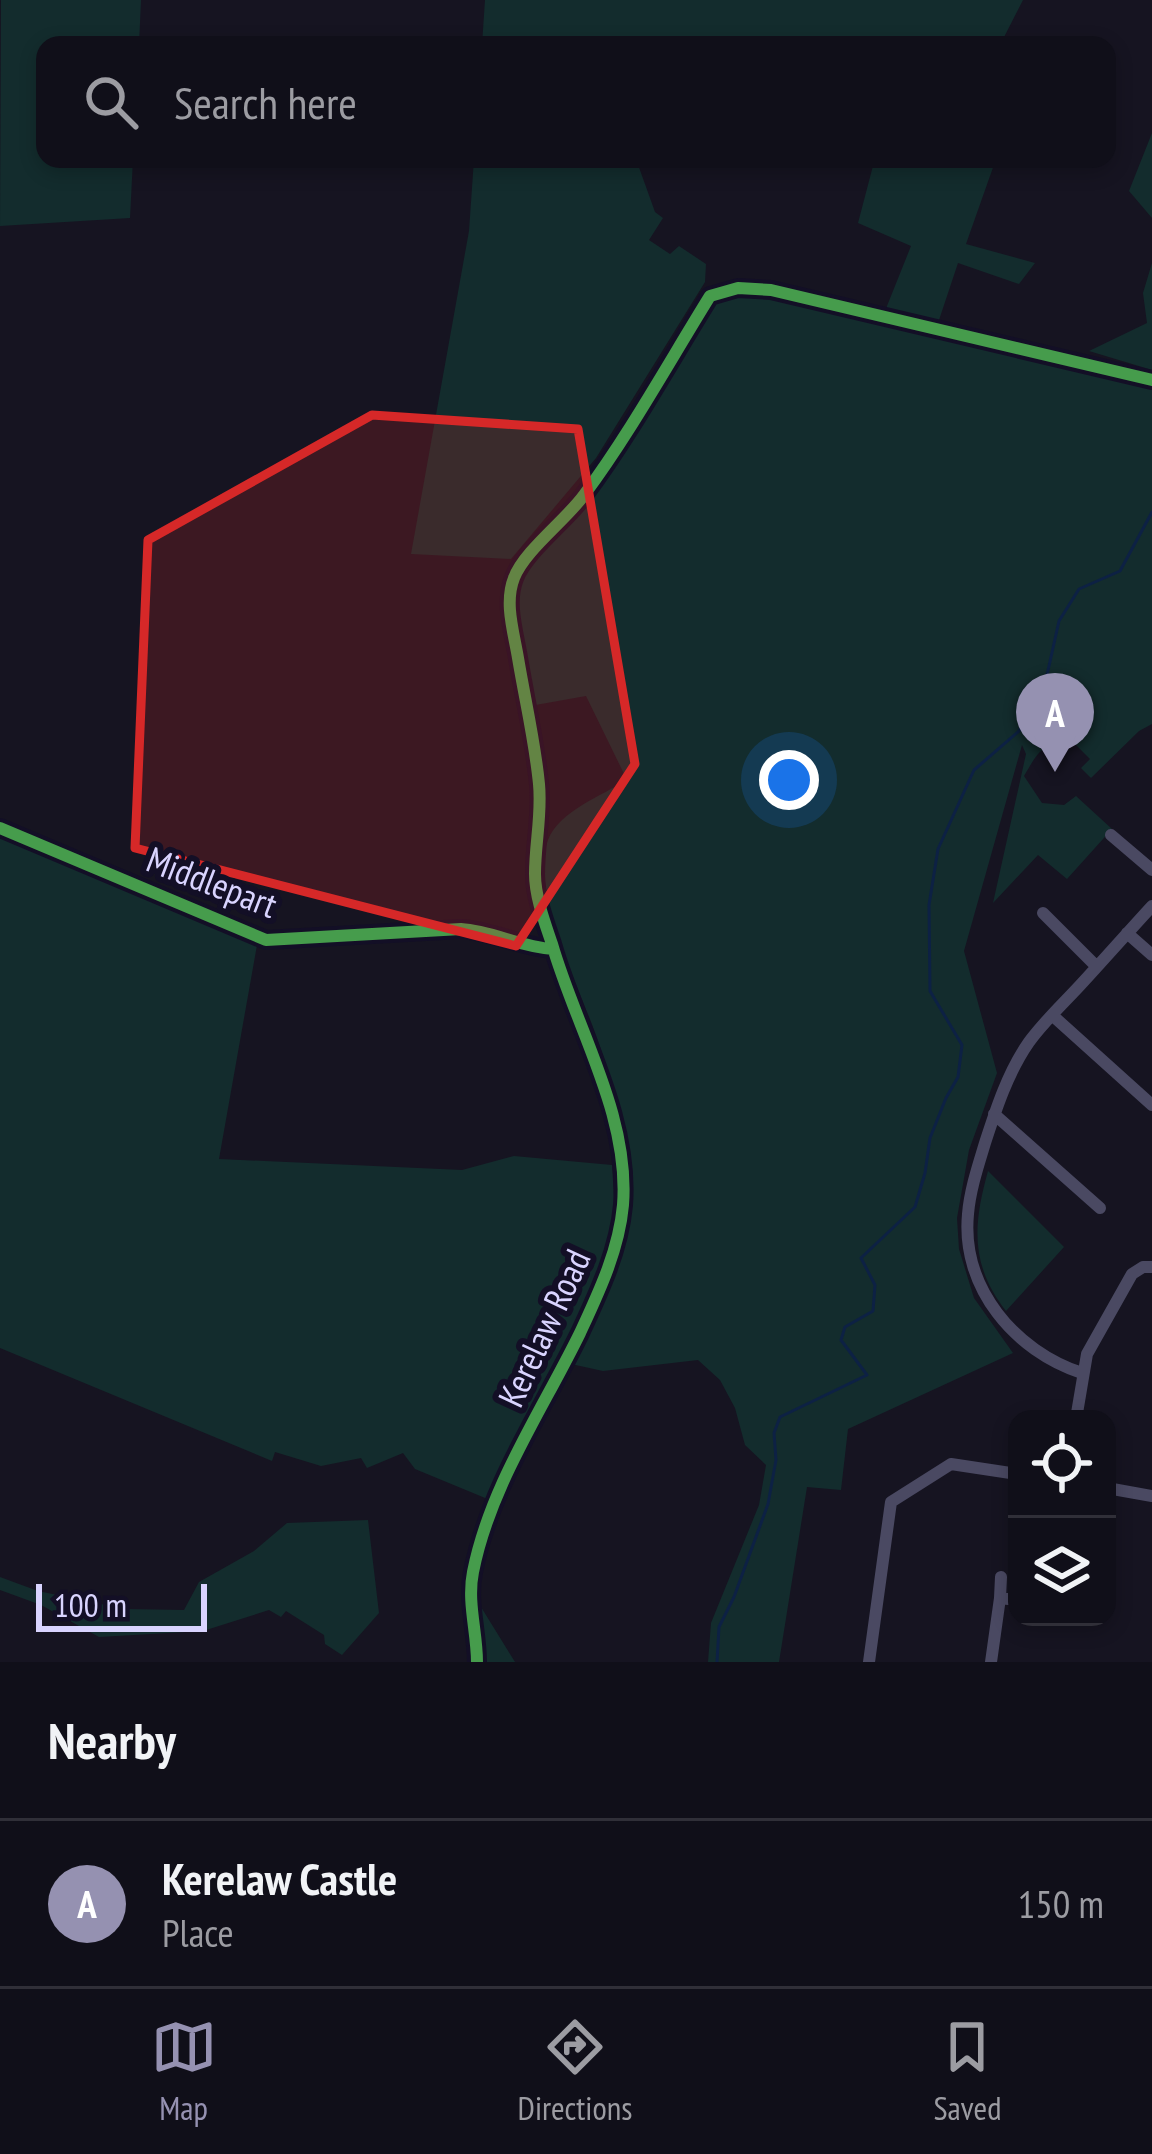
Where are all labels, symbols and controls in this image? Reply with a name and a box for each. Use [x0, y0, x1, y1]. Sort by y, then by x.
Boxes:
search box [36, 36, 1116, 168]
icon: search [78, 69, 144, 135]
text: Search here [174, 73, 357, 131]
pin: A [1016, 673, 1094, 772]
your location [759, 750, 819, 810]
street label: Middlepart [140, 835, 284, 928]
street label: Kerelaw Road [487, 1242, 600, 1414]
map controls [1008, 1410, 1116, 1626]
button: locate [1008, 1410, 1116, 1518]
button: layers [1008, 1518, 1116, 1626]
scale bar [36, 1578, 207, 1631]
text: 100 m [54, 1583, 127, 1626]
text: Nearby [48, 1707, 176, 1773]
text: Kerelaw Castle [162, 1849, 397, 1907]
text: A [77, 1878, 97, 1929]
text: 150 m [1018, 1878, 1104, 1929]
text: Place [162, 1907, 234, 1958]
tab: Map [151, 2014, 217, 2129]
tab: Directions [518, 2014, 632, 2129]
tab: Saved [933, 2014, 1001, 2129]

